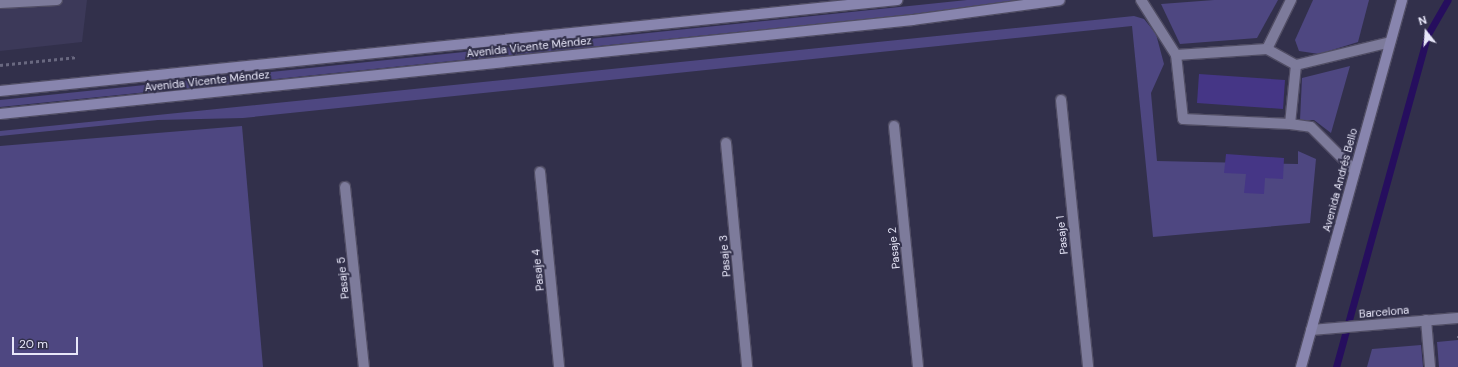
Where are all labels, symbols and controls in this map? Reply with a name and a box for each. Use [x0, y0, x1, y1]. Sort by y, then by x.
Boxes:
north arrow [1406, 12, 1446, 52]
text: N [1417, 13, 1428, 28]
street label: Avenida Vicente Méndez [466, 34, 592, 60]
street label: Avenida Vicente Méndez [144, 68, 270, 94]
street label: Avenida Andrés Bello [1320, 127, 1360, 233]
street label: Pasaje 1 [1053, 215, 1071, 255]
street label: Pasaje 2 [885, 227, 903, 269]
street label: Pasaje 3 [717, 235, 733, 277]
street label: Pasaje 4 [529, 248, 547, 292]
street label: Pasaje 5 [334, 256, 352, 300]
street label: Barcelona [1358, 303, 1410, 321]
scale bar [14, 329, 80, 355]
text: 20 m [19, 336, 48, 352]

